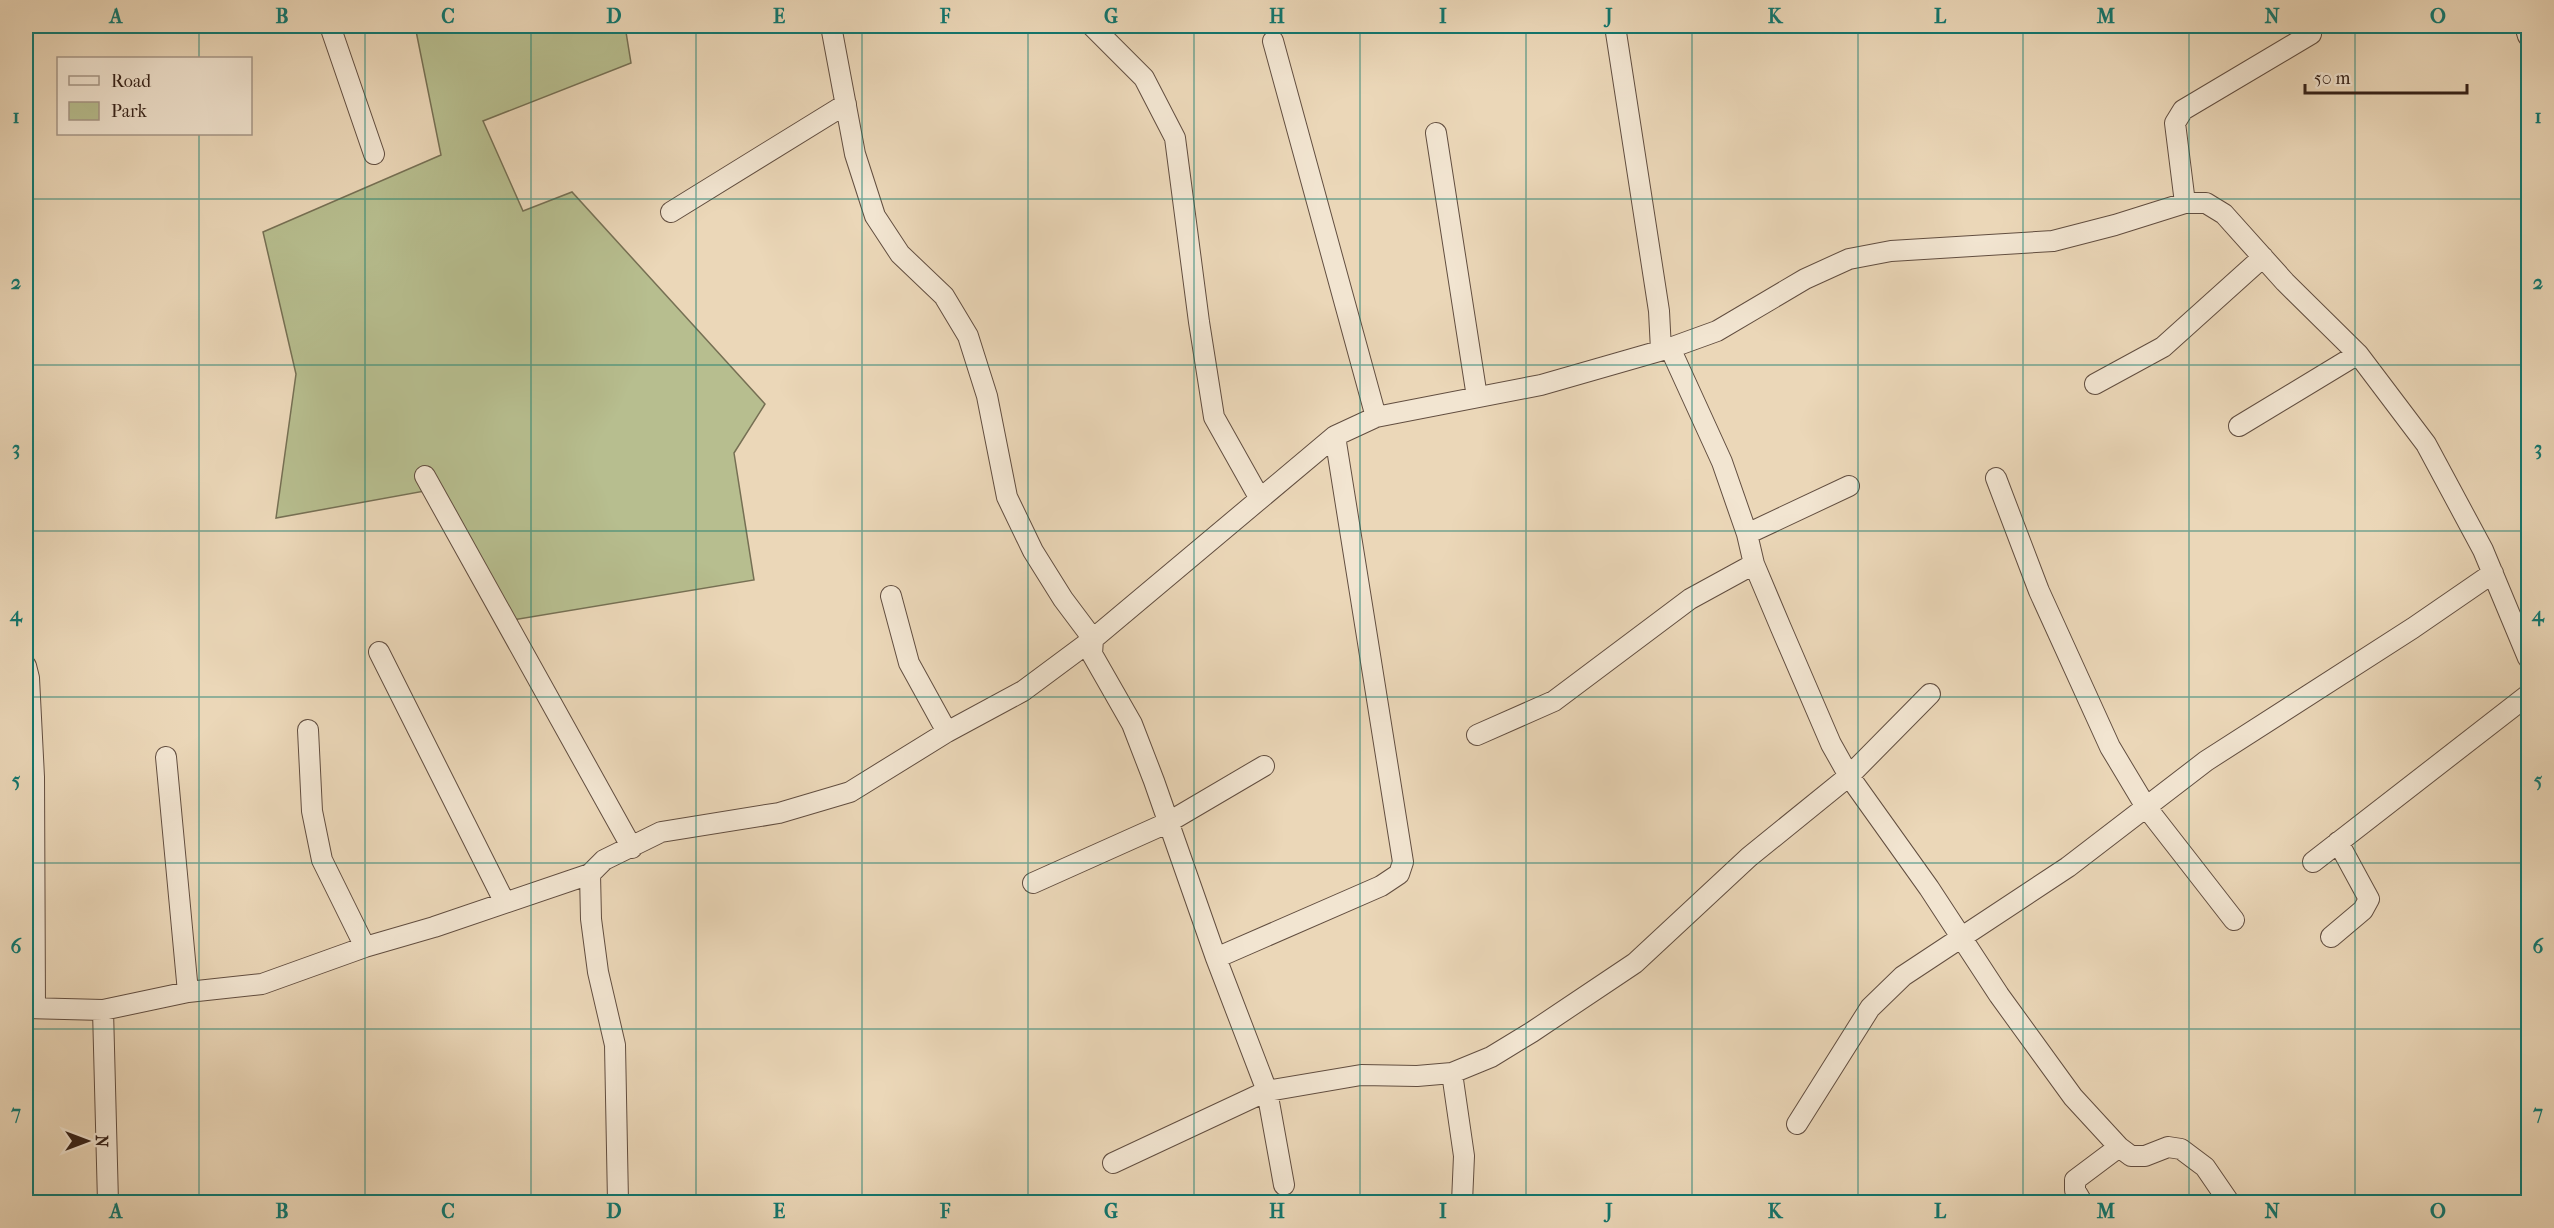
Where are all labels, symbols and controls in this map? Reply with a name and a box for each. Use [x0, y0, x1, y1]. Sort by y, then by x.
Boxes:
text: A [108, 5, 124, 28]
text: B [275, 5, 289, 28]
text: C [441, 5, 455, 28]
text: D [606, 5, 622, 28]
text: E [773, 5, 785, 28]
text: F [939, 5, 951, 28]
text: G [1104, 5, 1118, 28]
text: H [1269, 5, 1285, 28]
text: I [1439, 5, 1447, 28]
text: J [1603, 5, 1613, 28]
text: K [1768, 5, 1784, 28]
text: L [1934, 5, 1947, 28]
text: M [2096, 5, 2116, 28]
text: N [2264, 5, 2280, 28]
text: O [2430, 5, 2446, 28]
legend [57, 57, 252, 135]
scale bar [2305, 57, 2467, 95]
text: 50 m [2314, 68, 2351, 89]
text: Road [111, 71, 151, 92]
text: Park [111, 101, 148, 122]
text: 1 [12, 105, 20, 128]
text: 1 [2534, 105, 2542, 128]
text: 2 [11, 271, 21, 294]
text: 2 [2533, 271, 2543, 294]
text: 3 [12, 437, 20, 460]
text: 3 [2534, 437, 2542, 460]
text: 4 [9, 603, 23, 627]
text: 4 [2531, 603, 2545, 627]
text: 5 [12, 769, 21, 792]
text: 5 [2534, 769, 2543, 792]
text: 6 [11, 935, 23, 958]
text: 6 [2533, 935, 2545, 958]
text: 7 [10, 1101, 21, 1124]
text: 7 [2532, 1101, 2543, 1124]
north arrow [57, 1111, 117, 1171]
text: N [92, 1135, 111, 1148]
text: A [108, 1200, 124, 1223]
text: B [275, 1200, 289, 1223]
text: C [441, 1200, 455, 1223]
text: D [606, 1200, 622, 1223]
text: E [773, 1200, 785, 1223]
text: F [939, 1200, 951, 1223]
text: G [1104, 1200, 1118, 1223]
text: H [1269, 1200, 1285, 1223]
text: I [1439, 1200, 1447, 1223]
text: J [1603, 1200, 1613, 1223]
text: K [1768, 1200, 1784, 1223]
text: L [1934, 1200, 1947, 1223]
text: M [2096, 1200, 2116, 1223]
text: N [2264, 1200, 2280, 1223]
text: O [2430, 1200, 2446, 1223]

